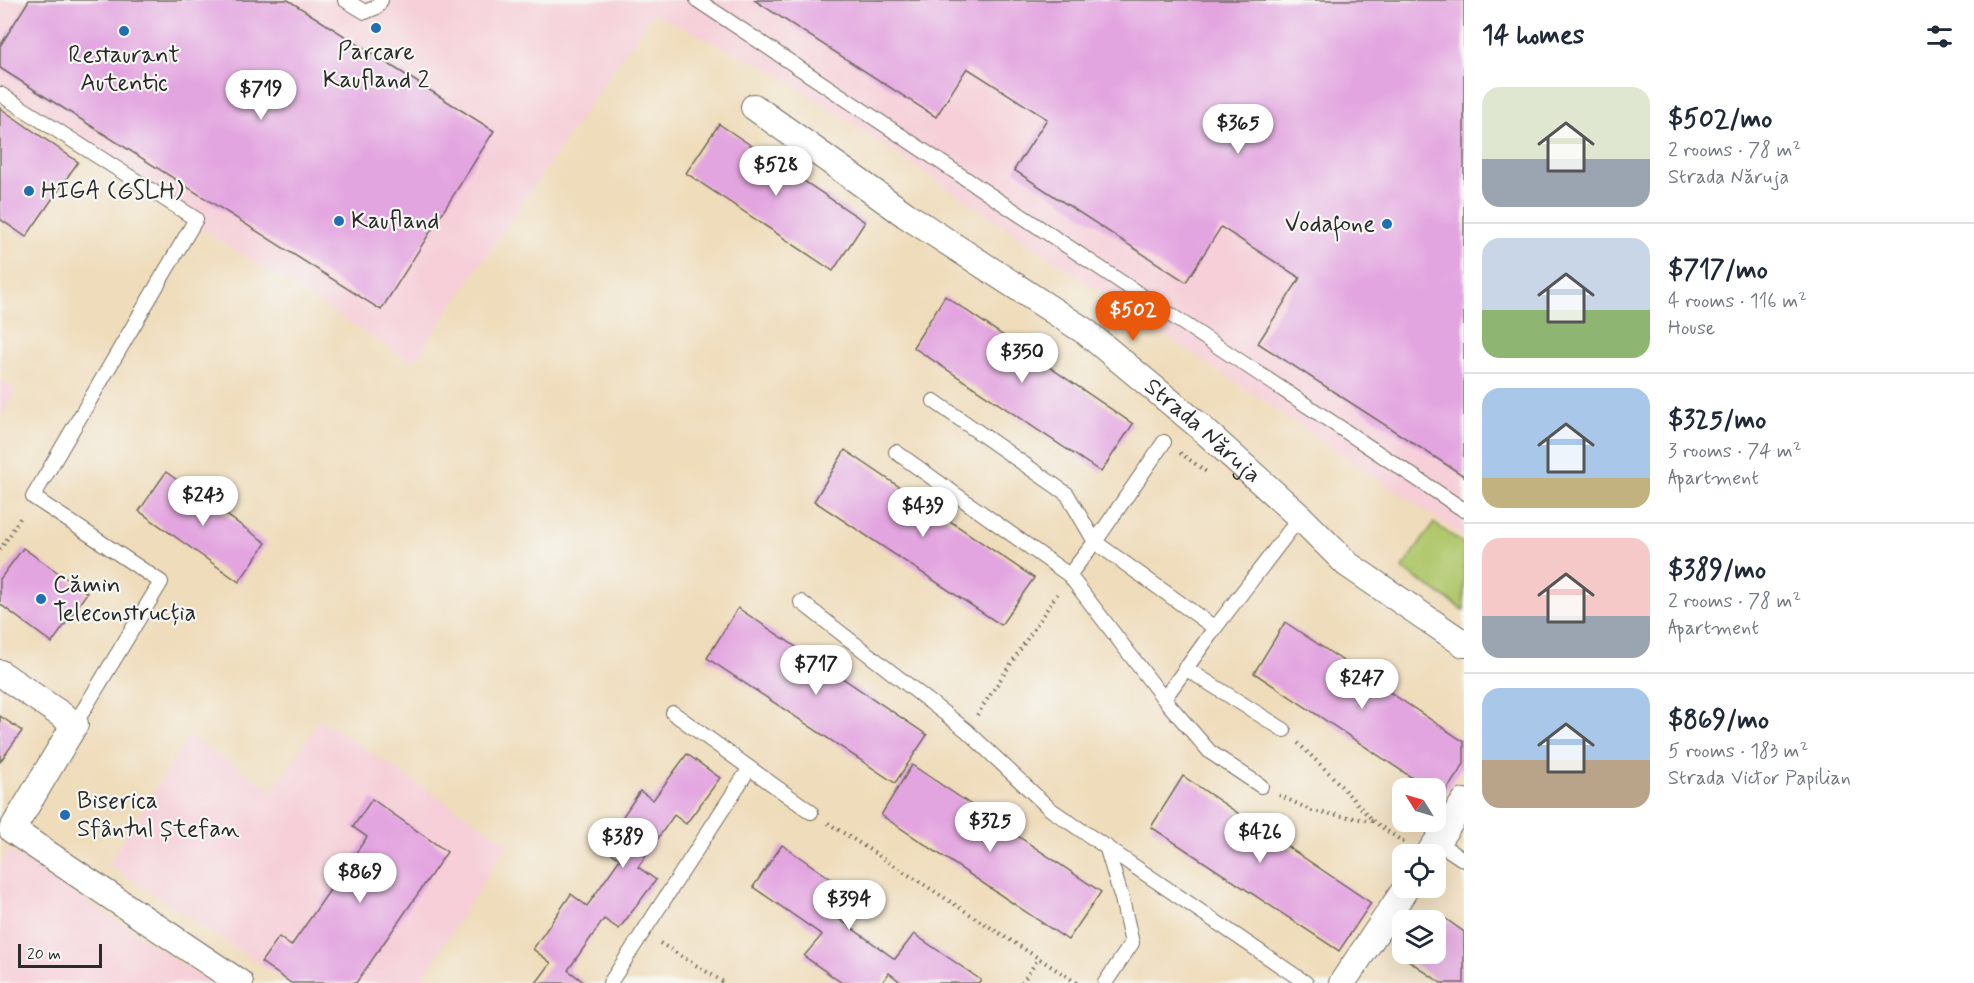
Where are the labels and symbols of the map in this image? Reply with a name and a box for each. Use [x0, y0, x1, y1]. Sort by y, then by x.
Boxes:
marker: Parcare Kaufland 2 [369, 21, 383, 35]
marker: Restaurant Autentic [117, 24, 131, 38]
place label: Parcare Kaufland 2 [323, 37, 430, 96]
place label: Restaurant Autentic [68, 40, 180, 99]
pin: $719 [225, 70, 297, 121]
pin: $365 [1202, 104, 1274, 155]
pin: $528 [740, 146, 812, 197]
place label: HIGA (GSLH) [41, 176, 184, 207]
marker: HIGA (GSLH) [22, 184, 36, 198]
place label: Kaufland [351, 206, 439, 237]
place label: Vodafone [1285, 209, 1375, 242]
marker: Kaufland [332, 214, 346, 228]
marker: Vodafone [1380, 217, 1394, 231]
pin: $502 [1097, 291, 1169, 342]
pin: $350 [986, 333, 1058, 384]
street label: Strada Năruja [1138, 371, 1268, 490]
pin: $243 [167, 476, 239, 527]
pin: $439 [887, 487, 959, 538]
place label: Cămin Teleconstrucția [53, 570, 196, 629]
marker: Cămin Teleconstrucția [34, 592, 48, 606]
pin: $717 [780, 645, 852, 696]
pin: $247 [1326, 659, 1398, 710]
north arrow [1392, 778, 1446, 832]
place label: Biserica Sfântul Ștefan [77, 786, 240, 845]
pin: $325 [954, 802, 1026, 853]
marker: Biserica Sfântul Ștefan [58, 808, 72, 822]
pin: $426 [1224, 813, 1296, 864]
pin: $389 [587, 818, 659, 869]
pin: $869 [324, 853, 396, 904]
pin: $394 [813, 880, 885, 931]
scale bar [18, 941, 102, 968]

